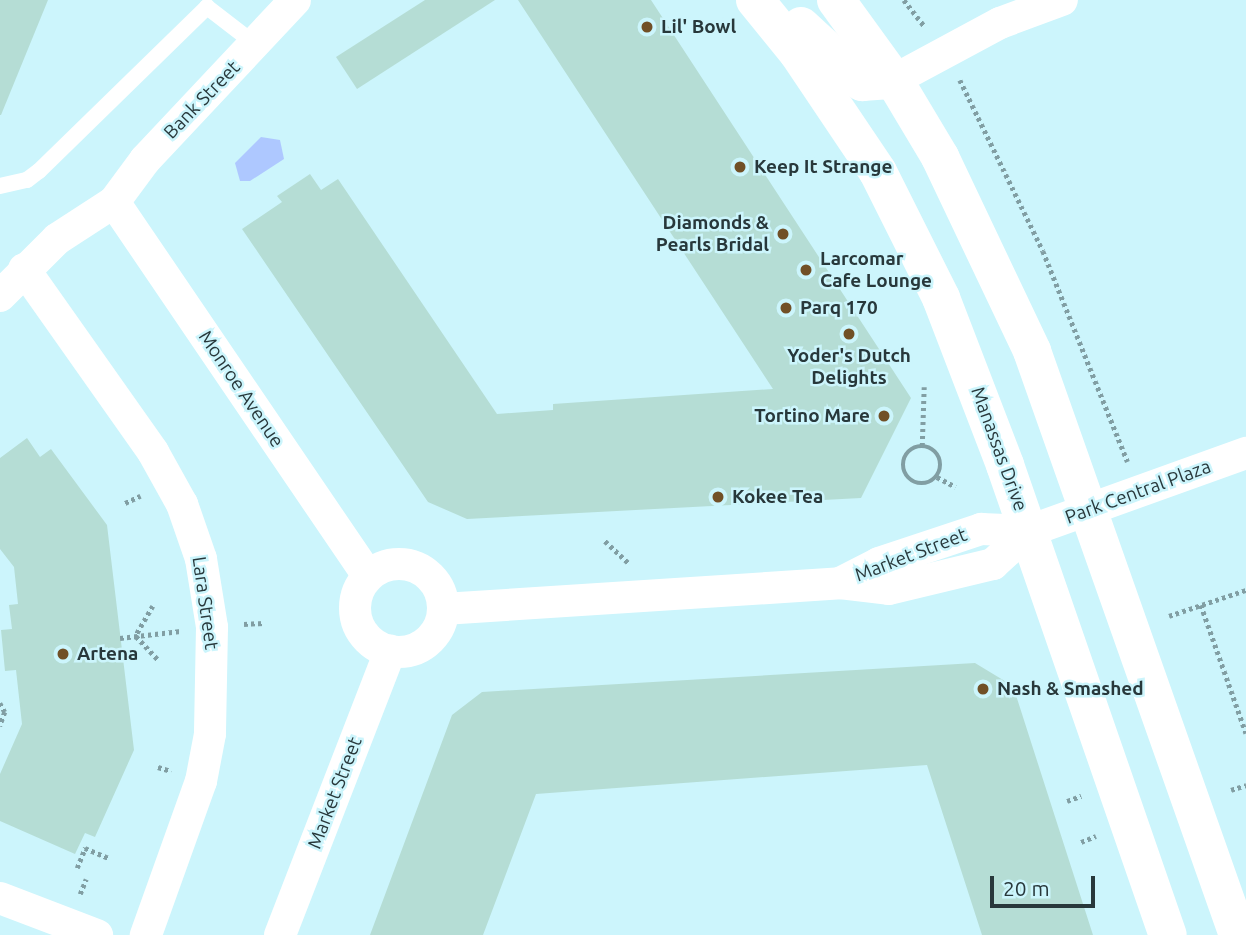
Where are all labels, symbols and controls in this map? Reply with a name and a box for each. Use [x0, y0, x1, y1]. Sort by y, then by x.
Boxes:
place label: Lil' Bowl [661, 16, 736, 38]
marker: Lil' Bowl [639, 19, 655, 35]
street label: Bank Street [159, 56, 245, 144]
place label: Keep It Strange [754, 156, 892, 178]
marker: Keep It Strange [732, 159, 748, 175]
place label: Diamonds & Pearls Bridal [656, 212, 769, 256]
marker: Diamonds & Pearls Bridal [775, 226, 791, 242]
place label: Larcomar Cafe Lounge [820, 248, 932, 292]
marker: Larcomar Cafe Lounge [798, 262, 814, 278]
place label: Parq 170 [800, 297, 878, 319]
marker: Parq 170 [778, 300, 794, 316]
street label: Monroe Avenue [194, 326, 288, 452]
marker: Yoder's Dutch Delights [841, 326, 857, 342]
place label: Yoder's Dutch Delights [787, 345, 911, 389]
street label: Manassas Drive [966, 384, 1032, 514]
place label: Tortino Mare [754, 405, 870, 427]
marker: Tortino Mare [876, 408, 892, 424]
street label: Park Central Plaza [1062, 455, 1214, 529]
place label: Kokee Tea [732, 486, 823, 508]
marker: Kokee Tea [710, 489, 726, 505]
street label: Market Street [852, 523, 970, 587]
street label: Lara Street [187, 555, 223, 651]
place label: Artena [77, 643, 138, 665]
marker: Artena [55, 646, 71, 662]
place label: Nash & Smashed [997, 678, 1144, 700]
marker: Nash & Smashed [975, 681, 991, 697]
street label: Market Street [303, 734, 367, 852]
scale bar [994, 862, 1099, 906]
text: 20 m [1003, 876, 1050, 900]

